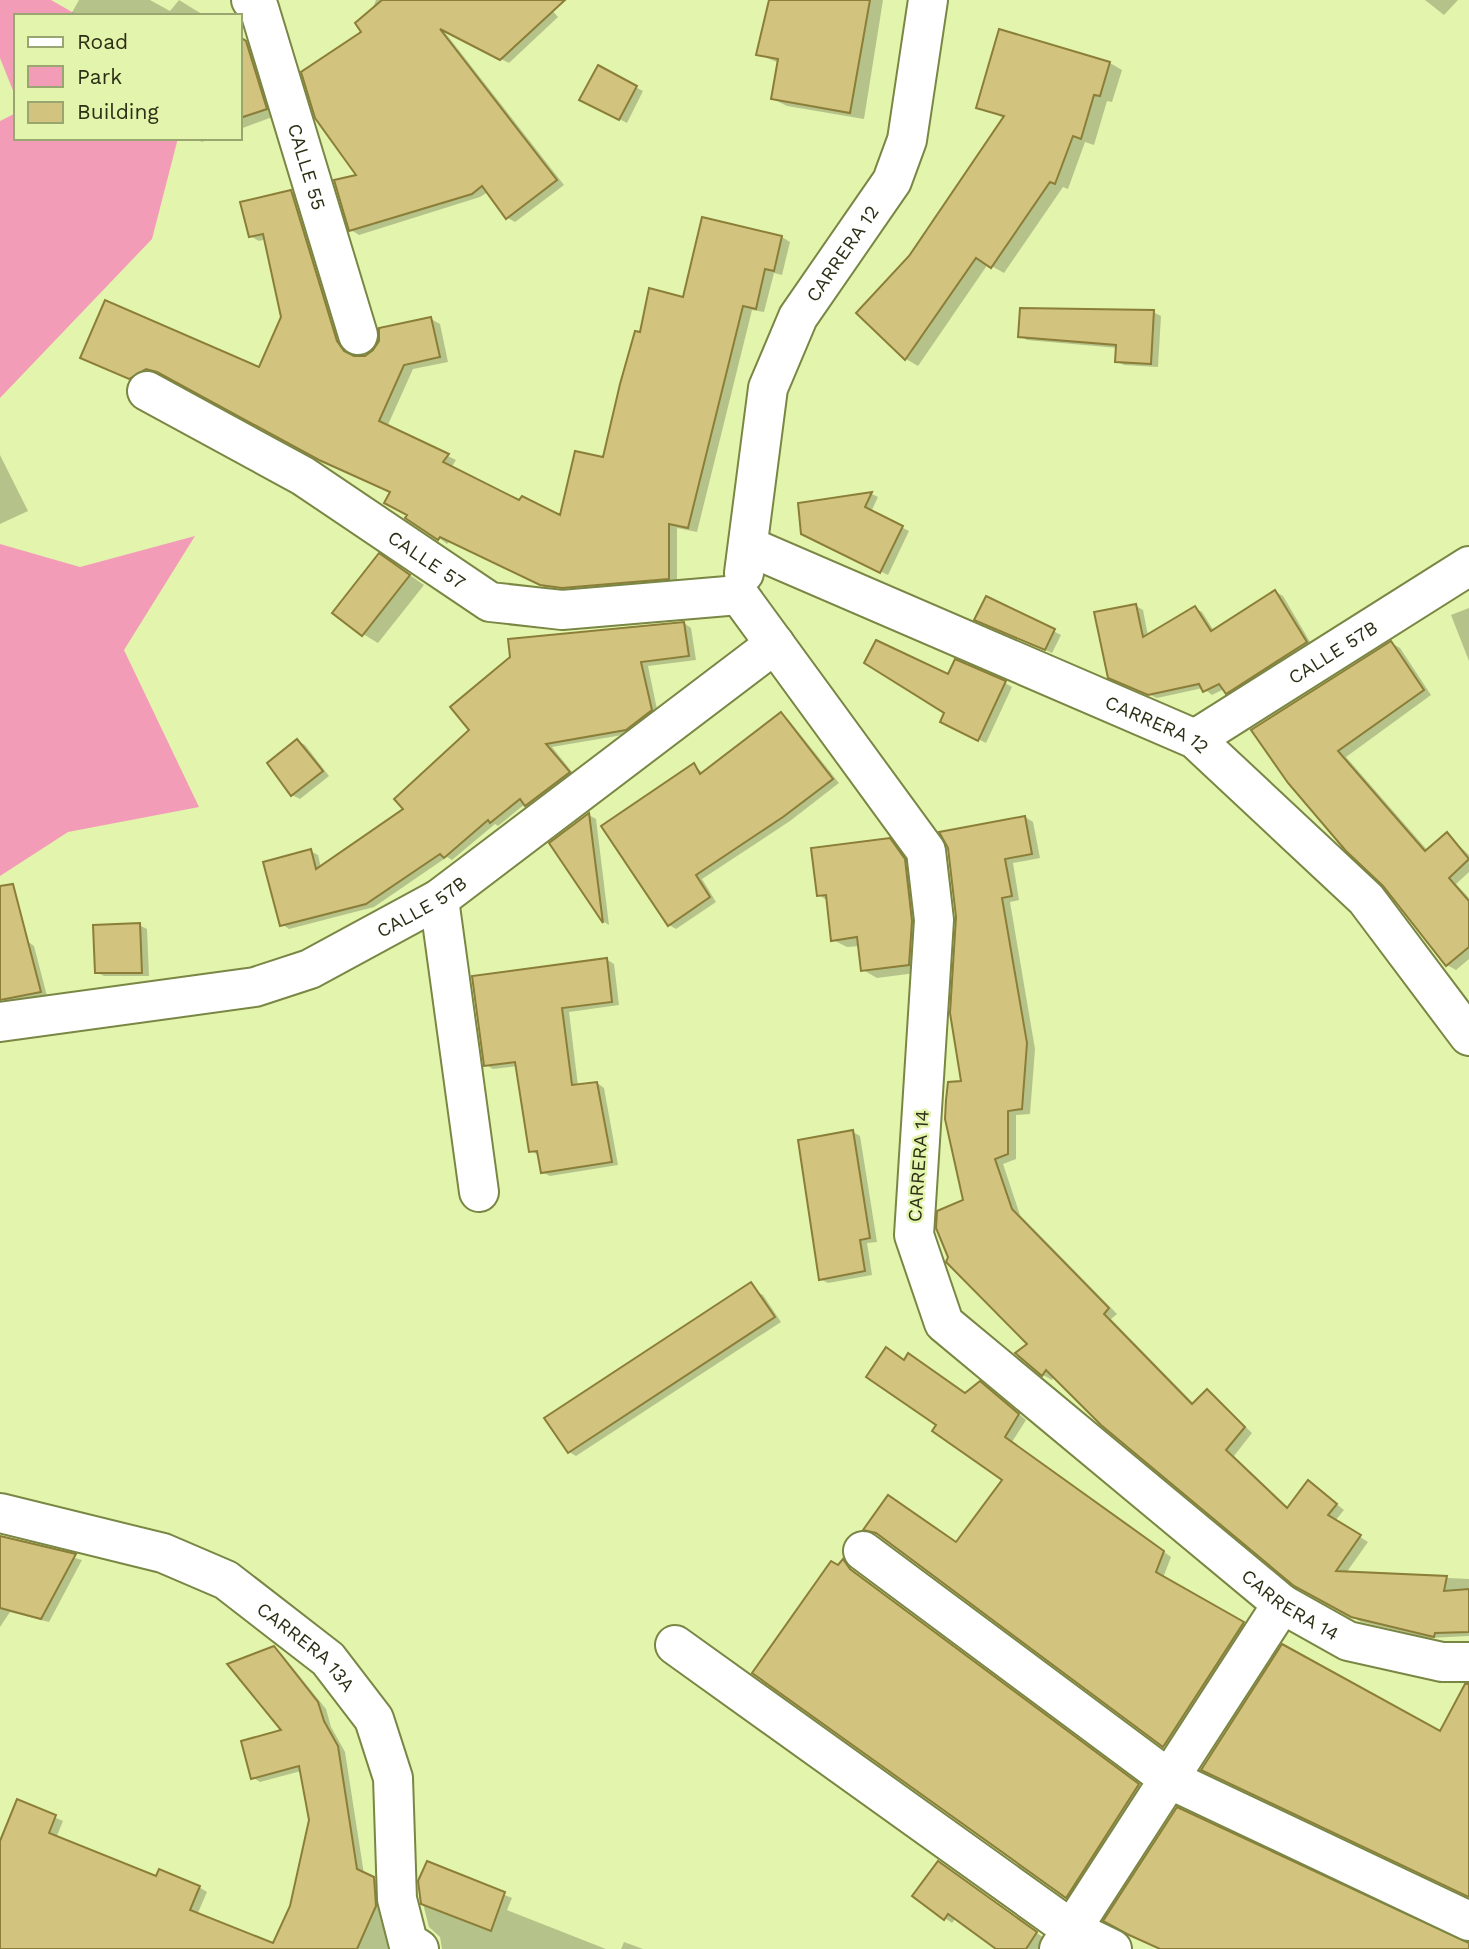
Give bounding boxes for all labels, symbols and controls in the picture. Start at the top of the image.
legend [14,14,242,140]
text: Road [77,29,128,54]
text: Park [77,64,122,89]
text: Building [77,99,159,124]
street label: CALLE 55 [283,121,330,213]
street label: CARRERA 12 [801,201,884,306]
street label: CALLE 57 [383,526,470,594]
street label: CALLE 57B [1284,616,1382,689]
street label: CARRERA 12 [1101,691,1214,758]
street label: CALLE 57B [373,871,471,943]
street label: CARRERA 14 [903,1109,934,1223]
street label: CARRERA 14 [1237,1564,1343,1646]
street label: CARRERA 13A [252,1597,360,1697]

